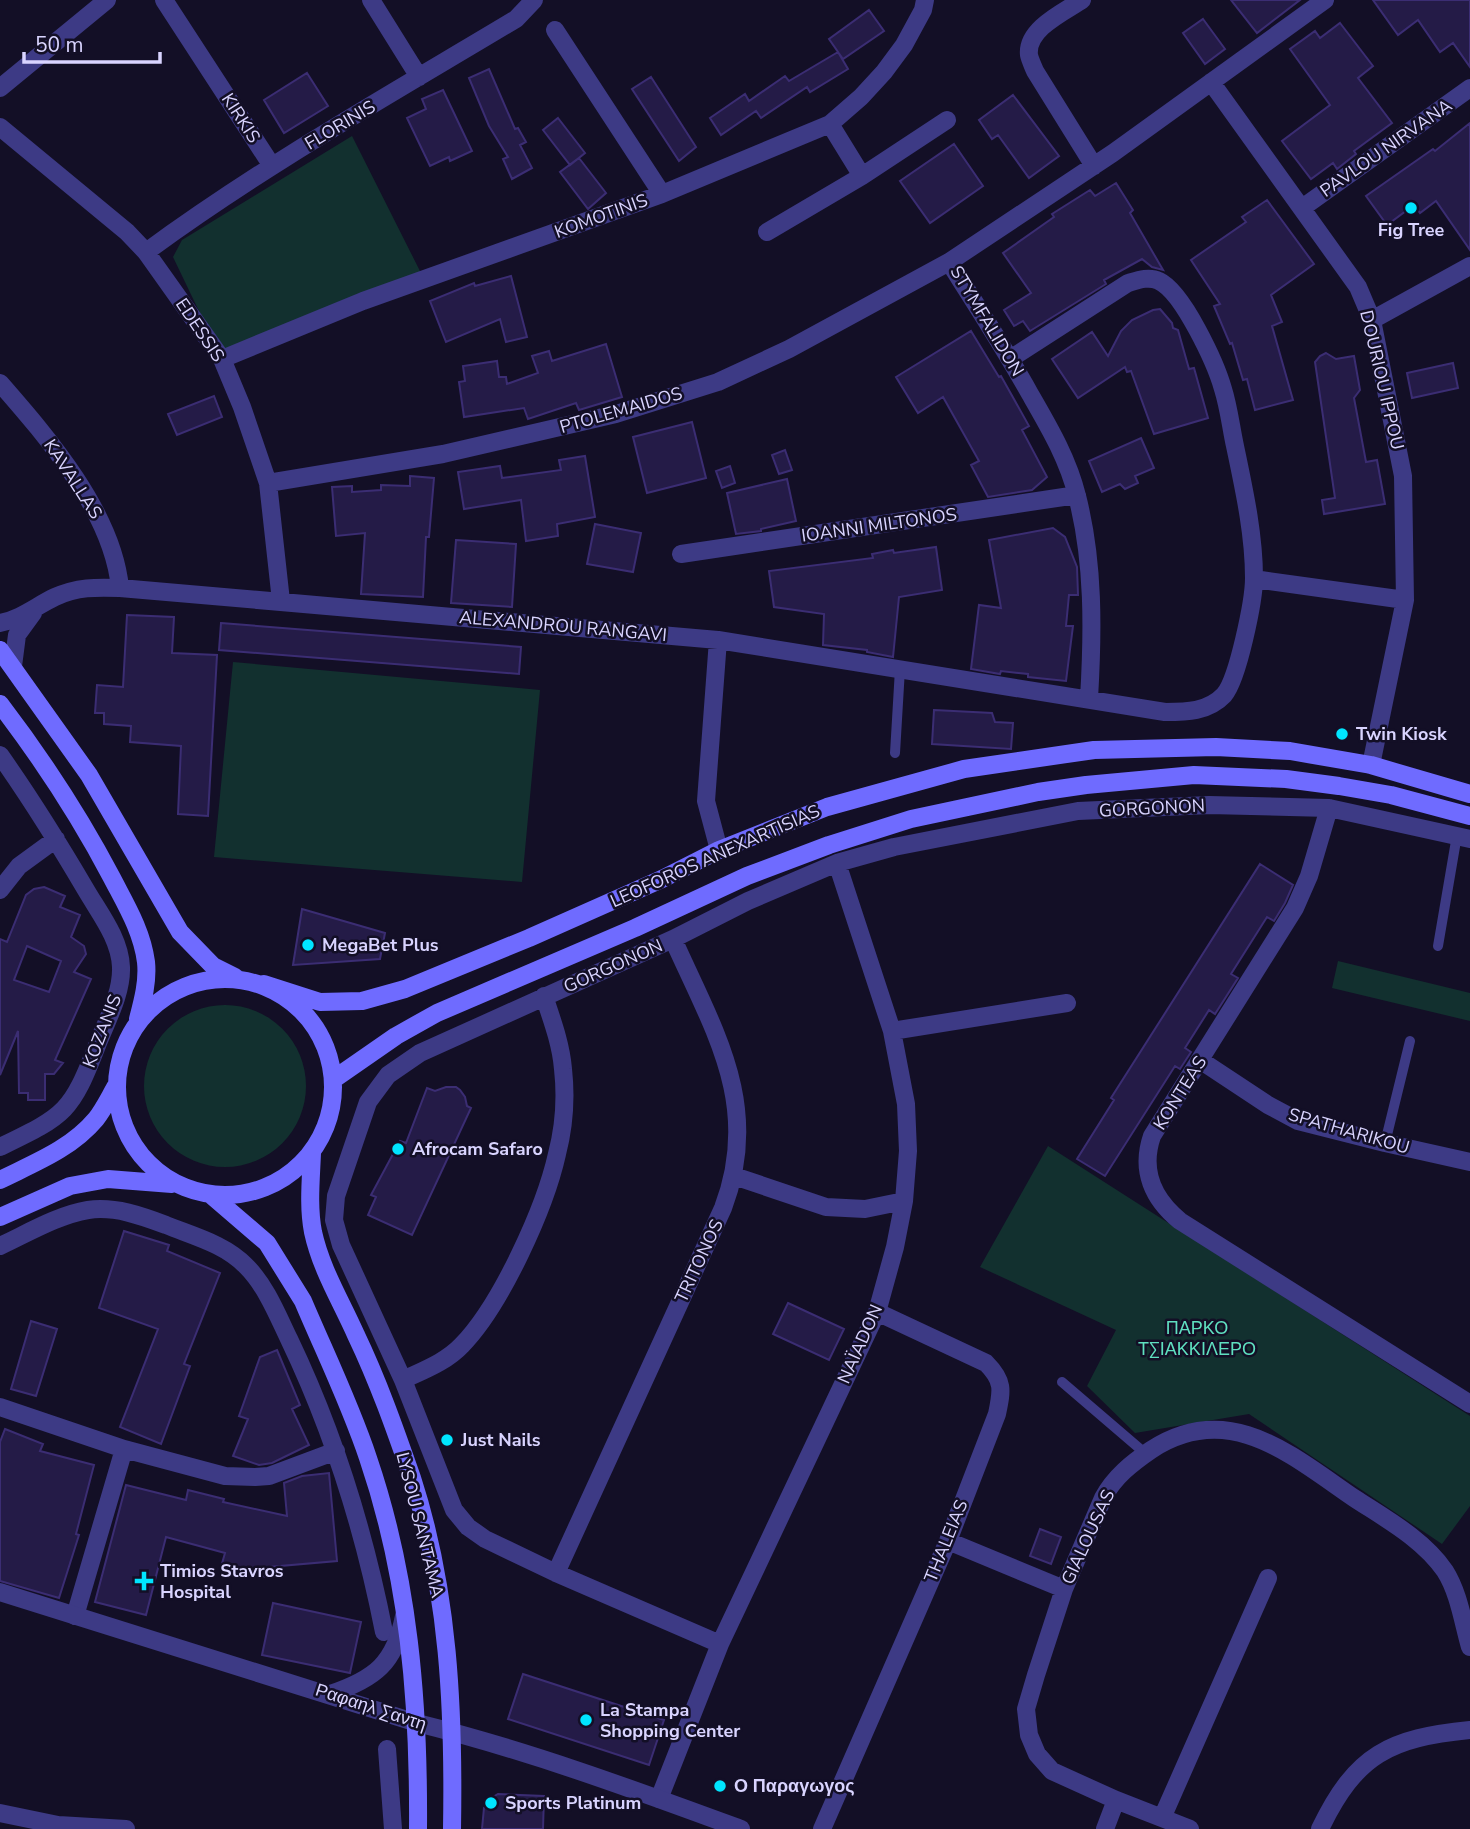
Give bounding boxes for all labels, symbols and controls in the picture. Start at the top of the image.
scale bar [24,21,161,65]
text: 50 m [35,31,84,59]
street label: KIRKIS [216,88,266,148]
street label: PAVLOU NIRVANA [1315,93,1457,203]
street label: FLORINIS [300,95,380,155]
street label: KOMOTINIS [551,188,651,244]
marker: Fig Tree [1403,200,1419,216]
place label: Fig Tree [1378,218,1445,242]
street label: STYMFALIDON [945,261,1029,381]
street label: EDESSIS [170,293,230,367]
street label: DOURIOU IPPOU [1354,308,1410,452]
street label: PTOLEMAIDOS [557,381,685,439]
street label: KAVALLAS [38,434,108,524]
street label: IOANNI MILTONOS [800,502,958,548]
street label: ALEXANDROU RANGAVI [458,605,668,647]
place label: Twin Kiosk [1356,722,1447,746]
marker: Twin Kiosk [1334,726,1350,742]
street label: GORGONON [1098,793,1206,823]
street label: LEOFOROS ANEXARTISIAS [606,799,824,913]
place label: MegaBet Plus [322,933,439,957]
street label: GORGONON [560,933,666,999]
marker: MegaBet Plus [300,937,316,953]
street label: KOZANIS [77,991,127,1071]
street label: KONTEAS [1148,1051,1212,1135]
street label: SPATHARIKOU [1286,1102,1412,1160]
place label: Afrocam Safaro [412,1137,543,1161]
marker: Afrocam Safaro [390,1141,406,1157]
street label: TRITONOS [669,1215,729,1307]
street label: NAÏADON [832,1300,888,1388]
park label: ΠΑΡΚΟ ΤΣΙΑΚΚΙΛΕΡΟ [1138,1316,1256,1361]
place label: Just Nails [460,1428,541,1452]
marker: Just Nails [439,1432,455,1448]
street label: LYSOU SANTAMA [390,1450,450,1600]
street label: GIALOUSAS [1056,1486,1120,1588]
street label: THALEIAS [919,1496,973,1586]
place label: Timios Stavros Hospital [160,1559,284,1604]
marker: Timios Stavros Hospital [134,1571,154,1591]
street label: Ραφαηλ Σαντη [312,1678,430,1736]
place label: La Stampa Shopping Center [600,1698,740,1743]
marker: La Stampa Shopping Center [578,1712,594,1728]
place label: Ο Παραγωγος [734,1774,855,1798]
marker: Ο Παραγωγος [712,1778,728,1794]
place label: Sports Platinum [505,1791,641,1815]
marker: Sports Platinum [483,1795,499,1811]

